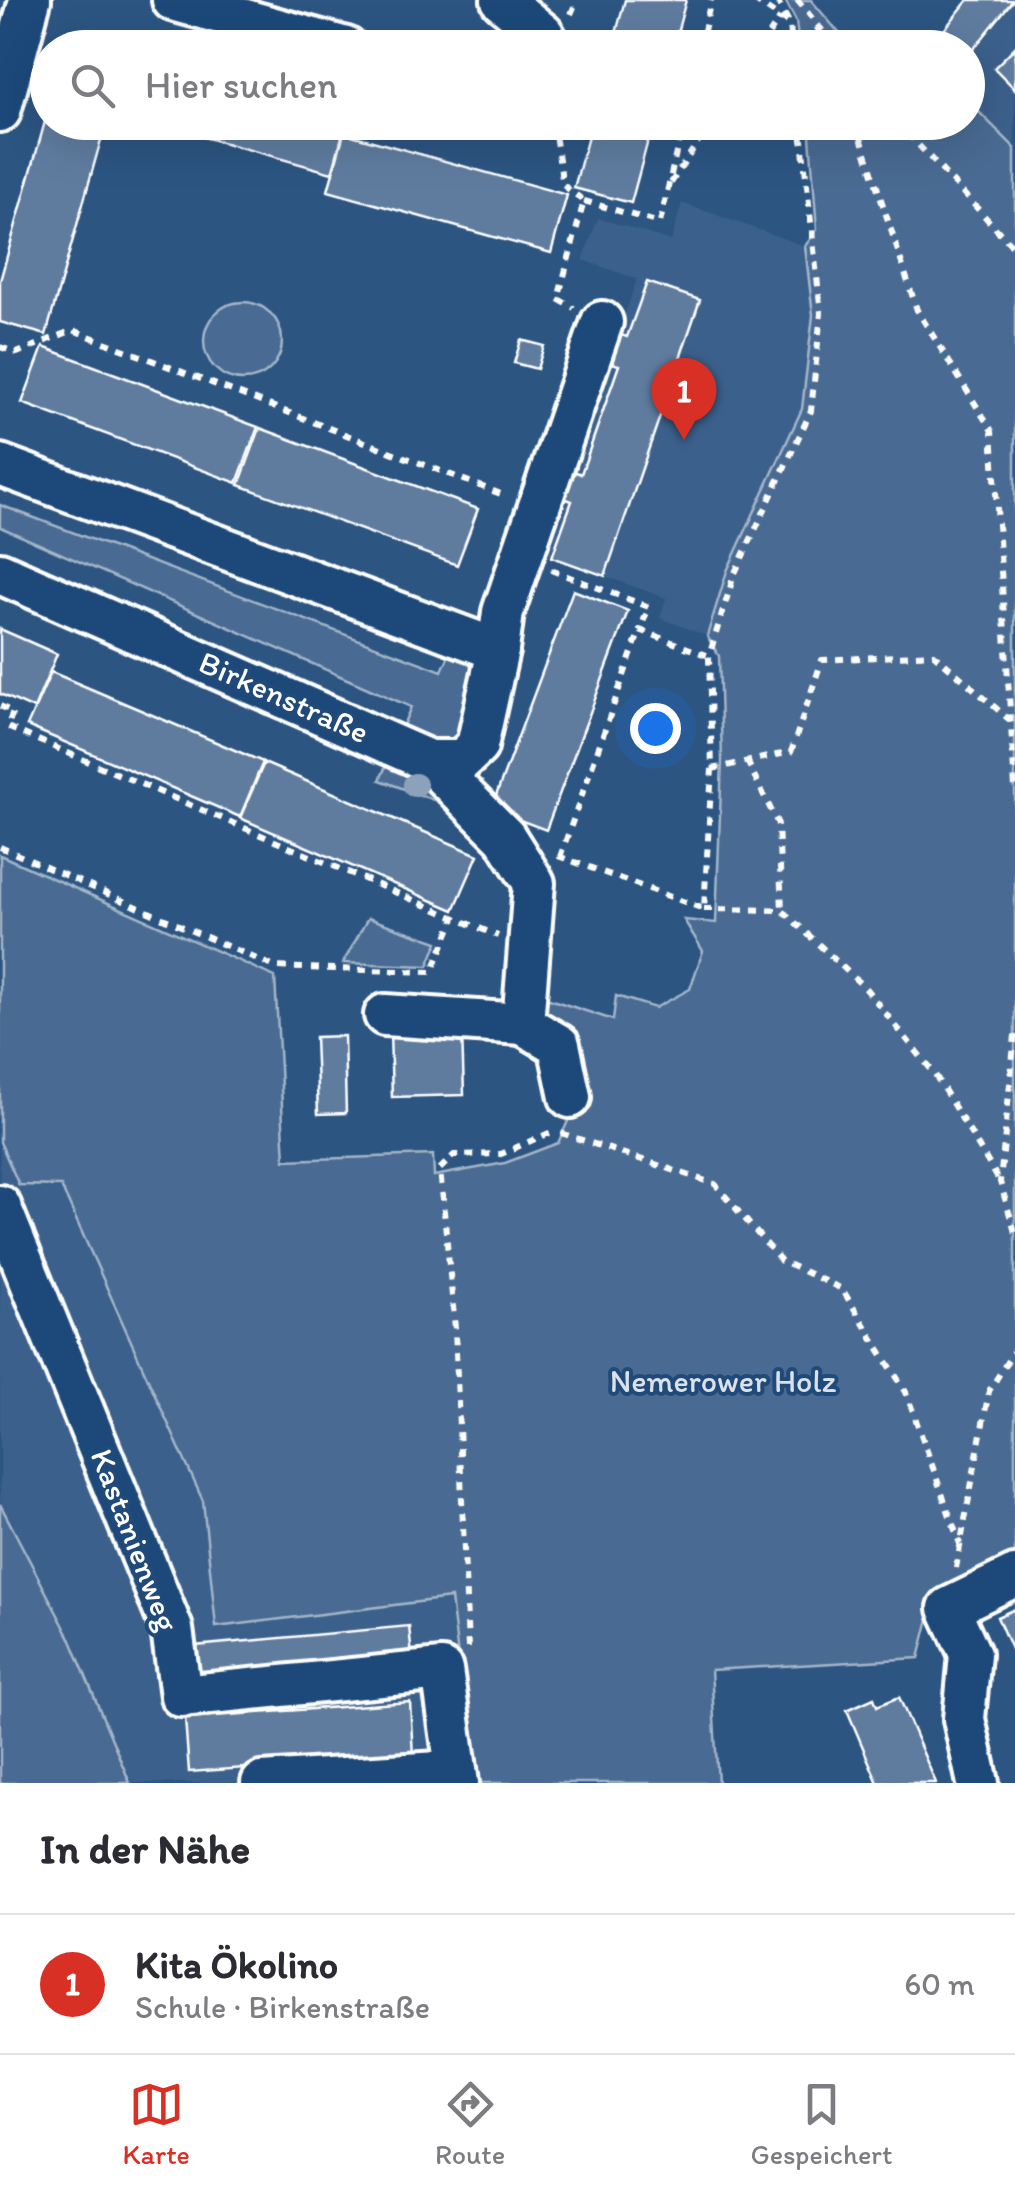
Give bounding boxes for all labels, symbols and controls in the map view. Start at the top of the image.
search box [30,30,985,140]
icon: search [65,58,120,113]
text: Hier suchen [145,62,337,108]
pin: 1 [652,358,716,440]
street label: Birkenstraße [193,643,375,751]
your location [630,703,681,754]
park label: Nemerower Holz [610,1362,836,1400]
street label: Kastanienweg [83,1444,187,1637]
text: In der Nähe [40,1823,250,1874]
text: Kita Ökolino [135,1942,338,1988]
text: 1 [65,1965,80,2003]
text: 60 m [904,1965,975,2003]
text: Schule · Birkenstraße [135,1988,430,2026]
tab: Karte [123,2077,190,2171]
tab: Route [435,2077,505,2171]
tab: Gespeichert [750,2077,892,2171]

